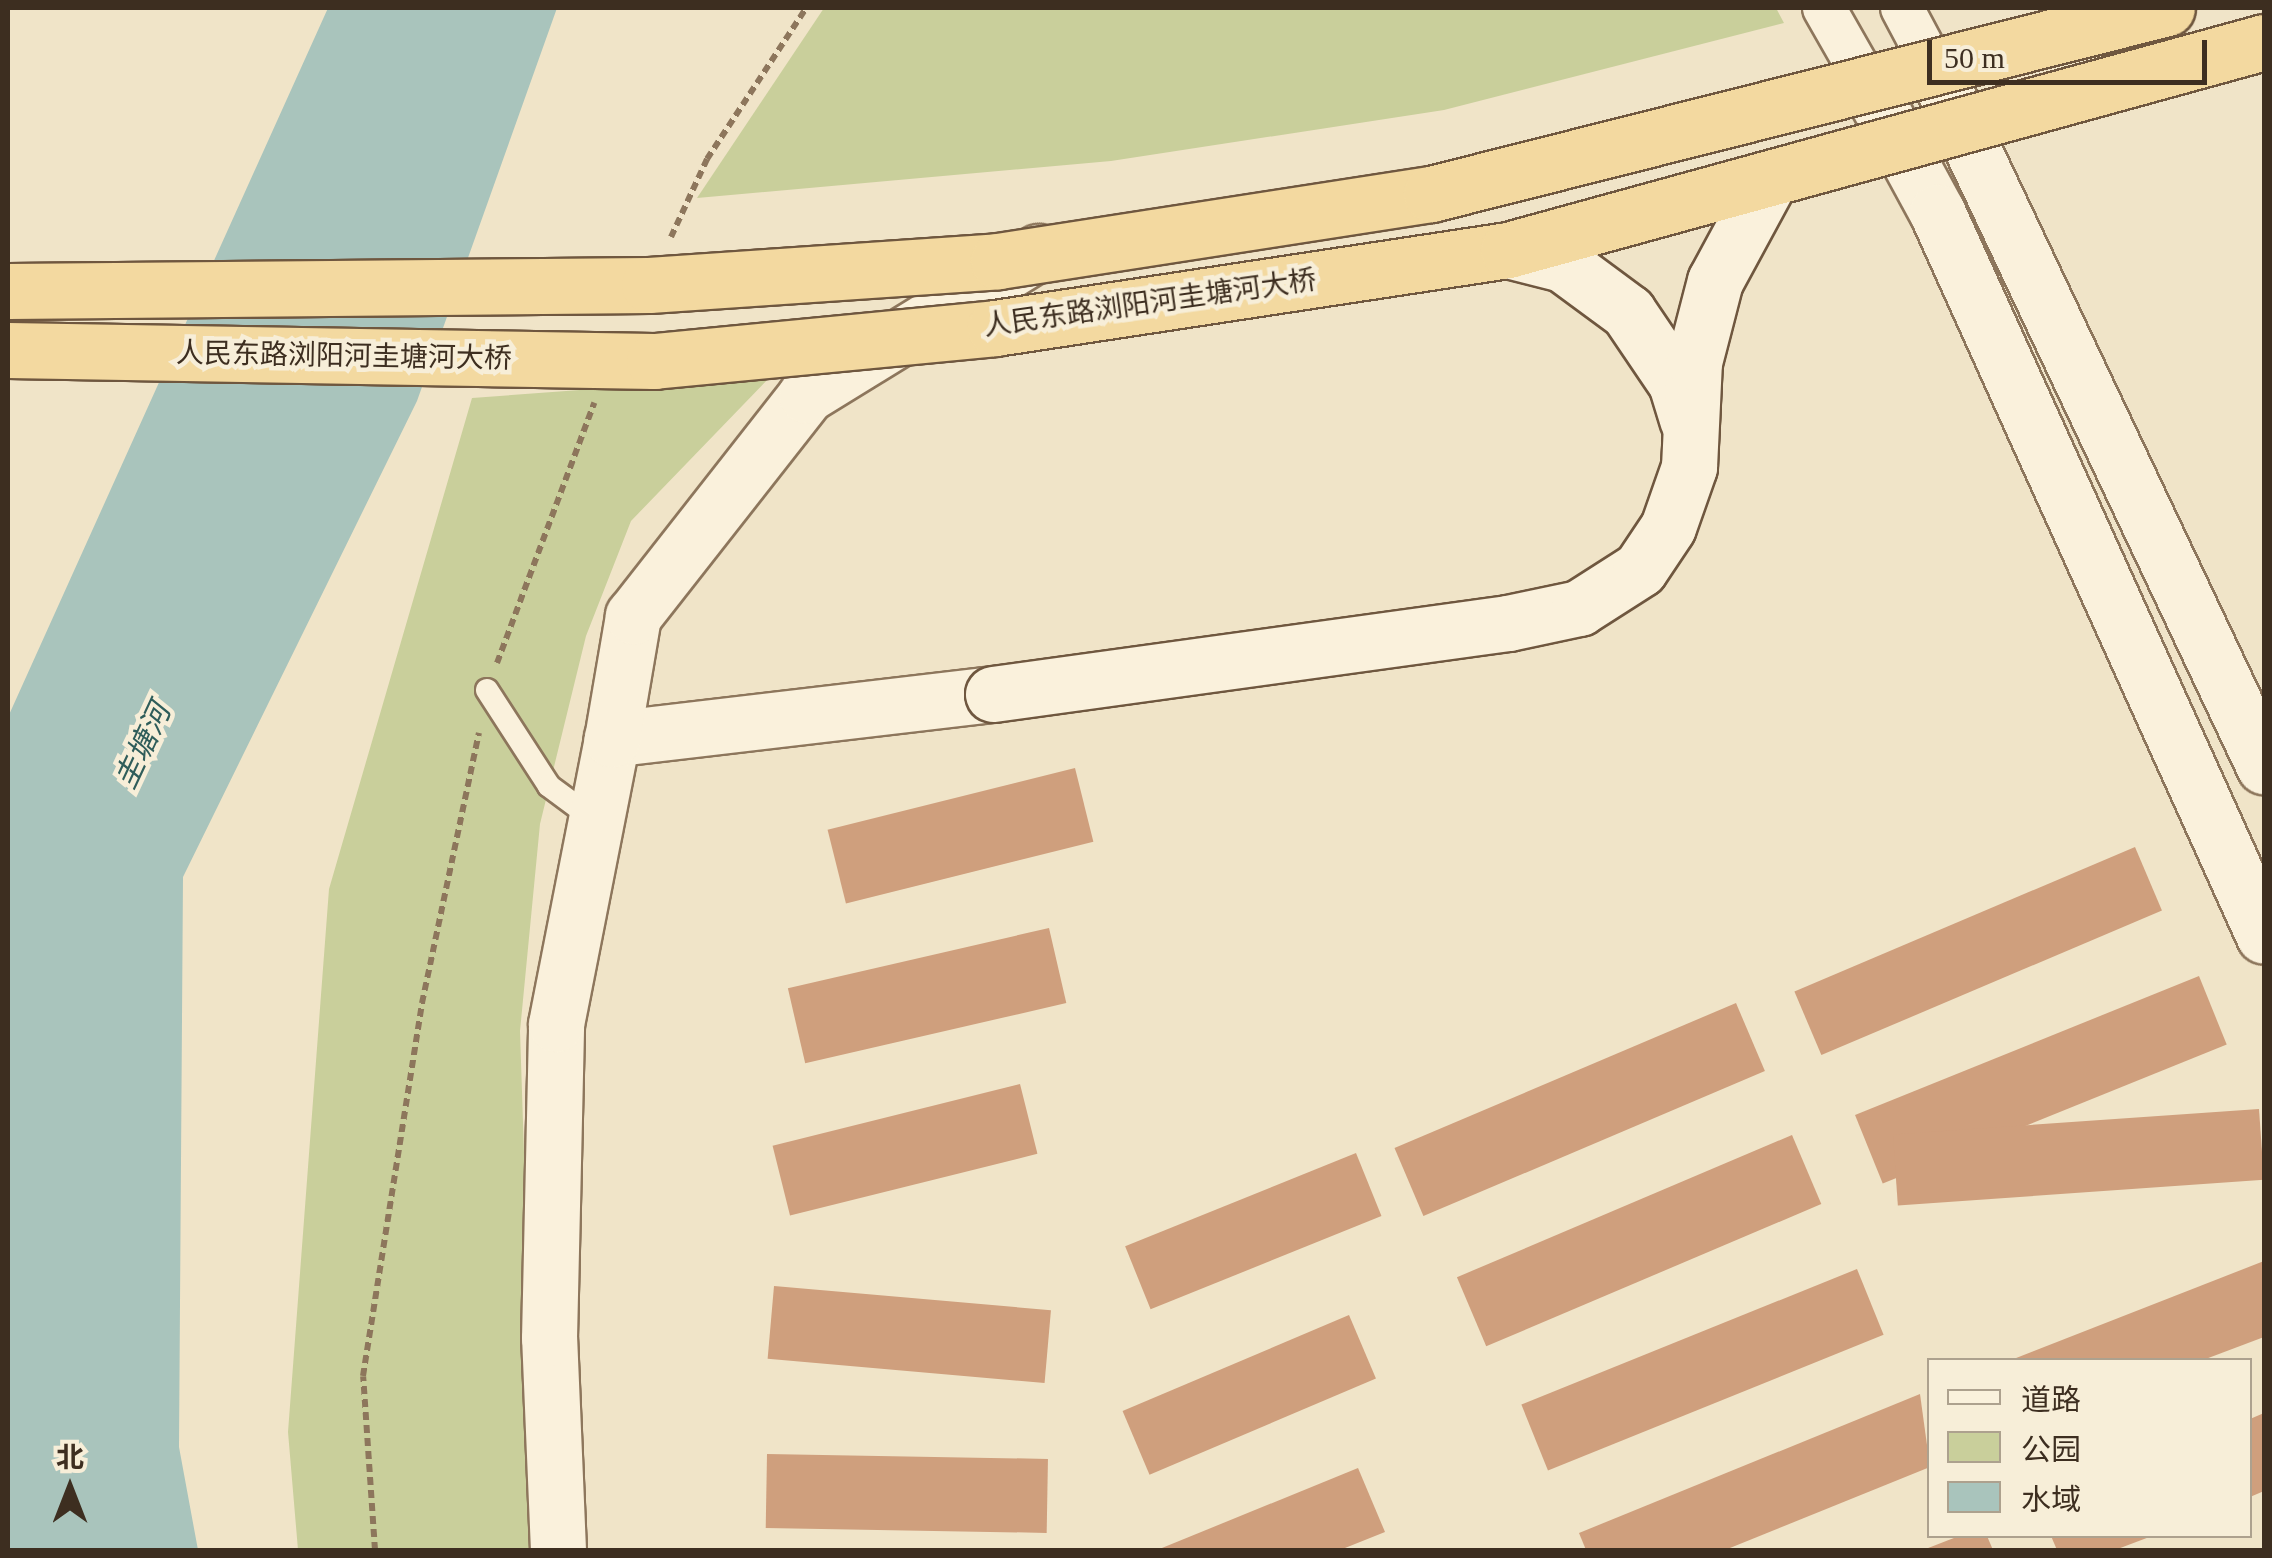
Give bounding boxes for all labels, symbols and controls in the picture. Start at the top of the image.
scale bar [1932,20,2212,82]
text: 50 m [1944,41,2005,74]
street label: 人民东路浏阳河圭塘河大桥 [981,263,1319,343]
street label: 人民东路浏阳河圭塘河大桥 [176,336,512,376]
water label: 圭塘河 [108,698,178,794]
legend [1927,1358,2252,1538]
text: 道路 [2021,1383,2081,1416]
text: 公园 [2021,1433,2081,1466]
north arrow [20,1438,120,1538]
text: 北 [56,1442,84,1473]
text: 水域 [2021,1483,2081,1516]

